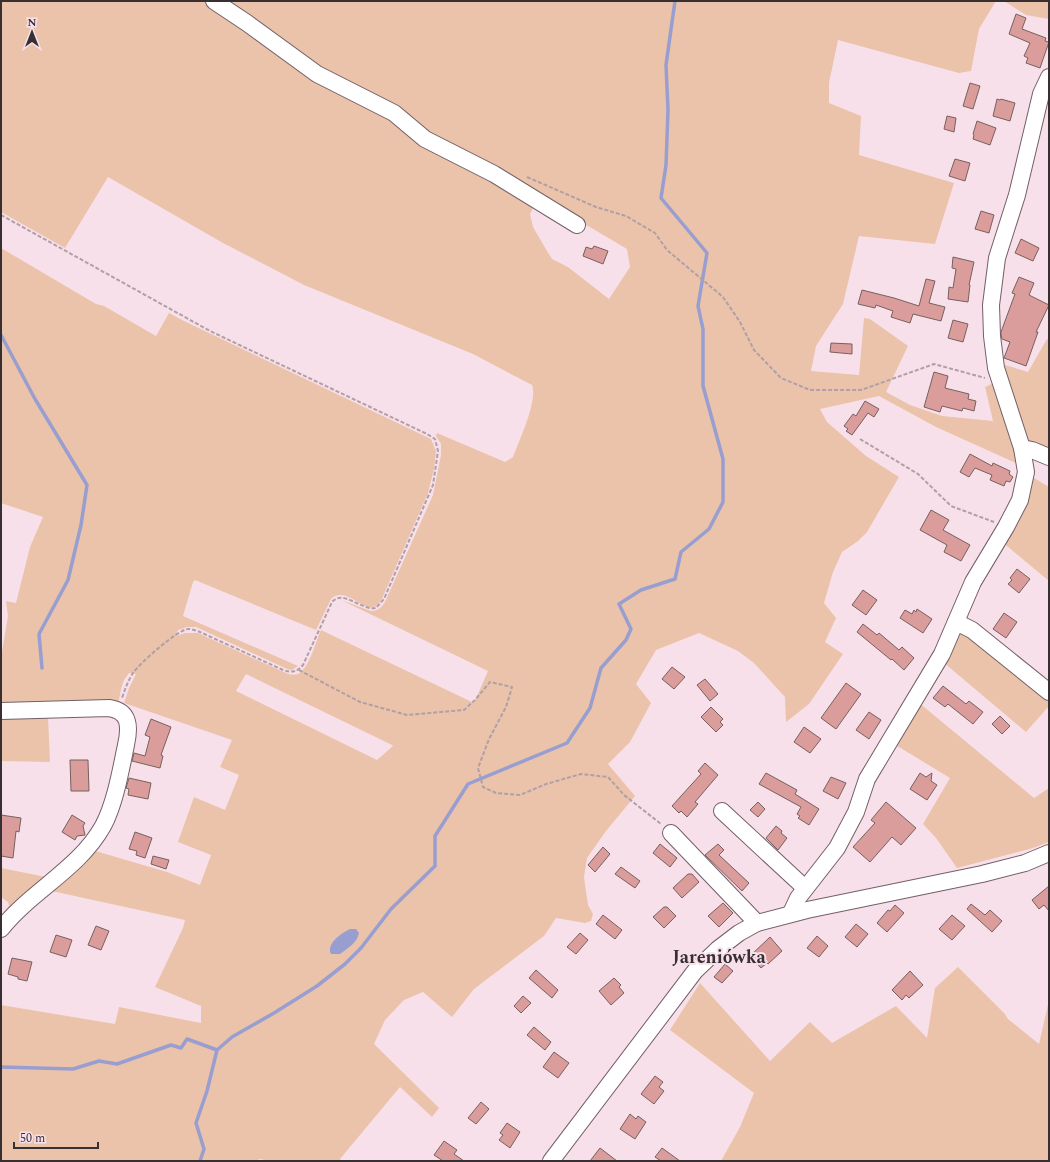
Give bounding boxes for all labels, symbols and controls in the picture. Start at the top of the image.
north arrow [12,12,52,52]
text: N [28,14,37,31]
district label: Jareniówka [672,944,766,971]
scale bar [14,1124,98,1150]
text: 50 m [20,1129,45,1148]

